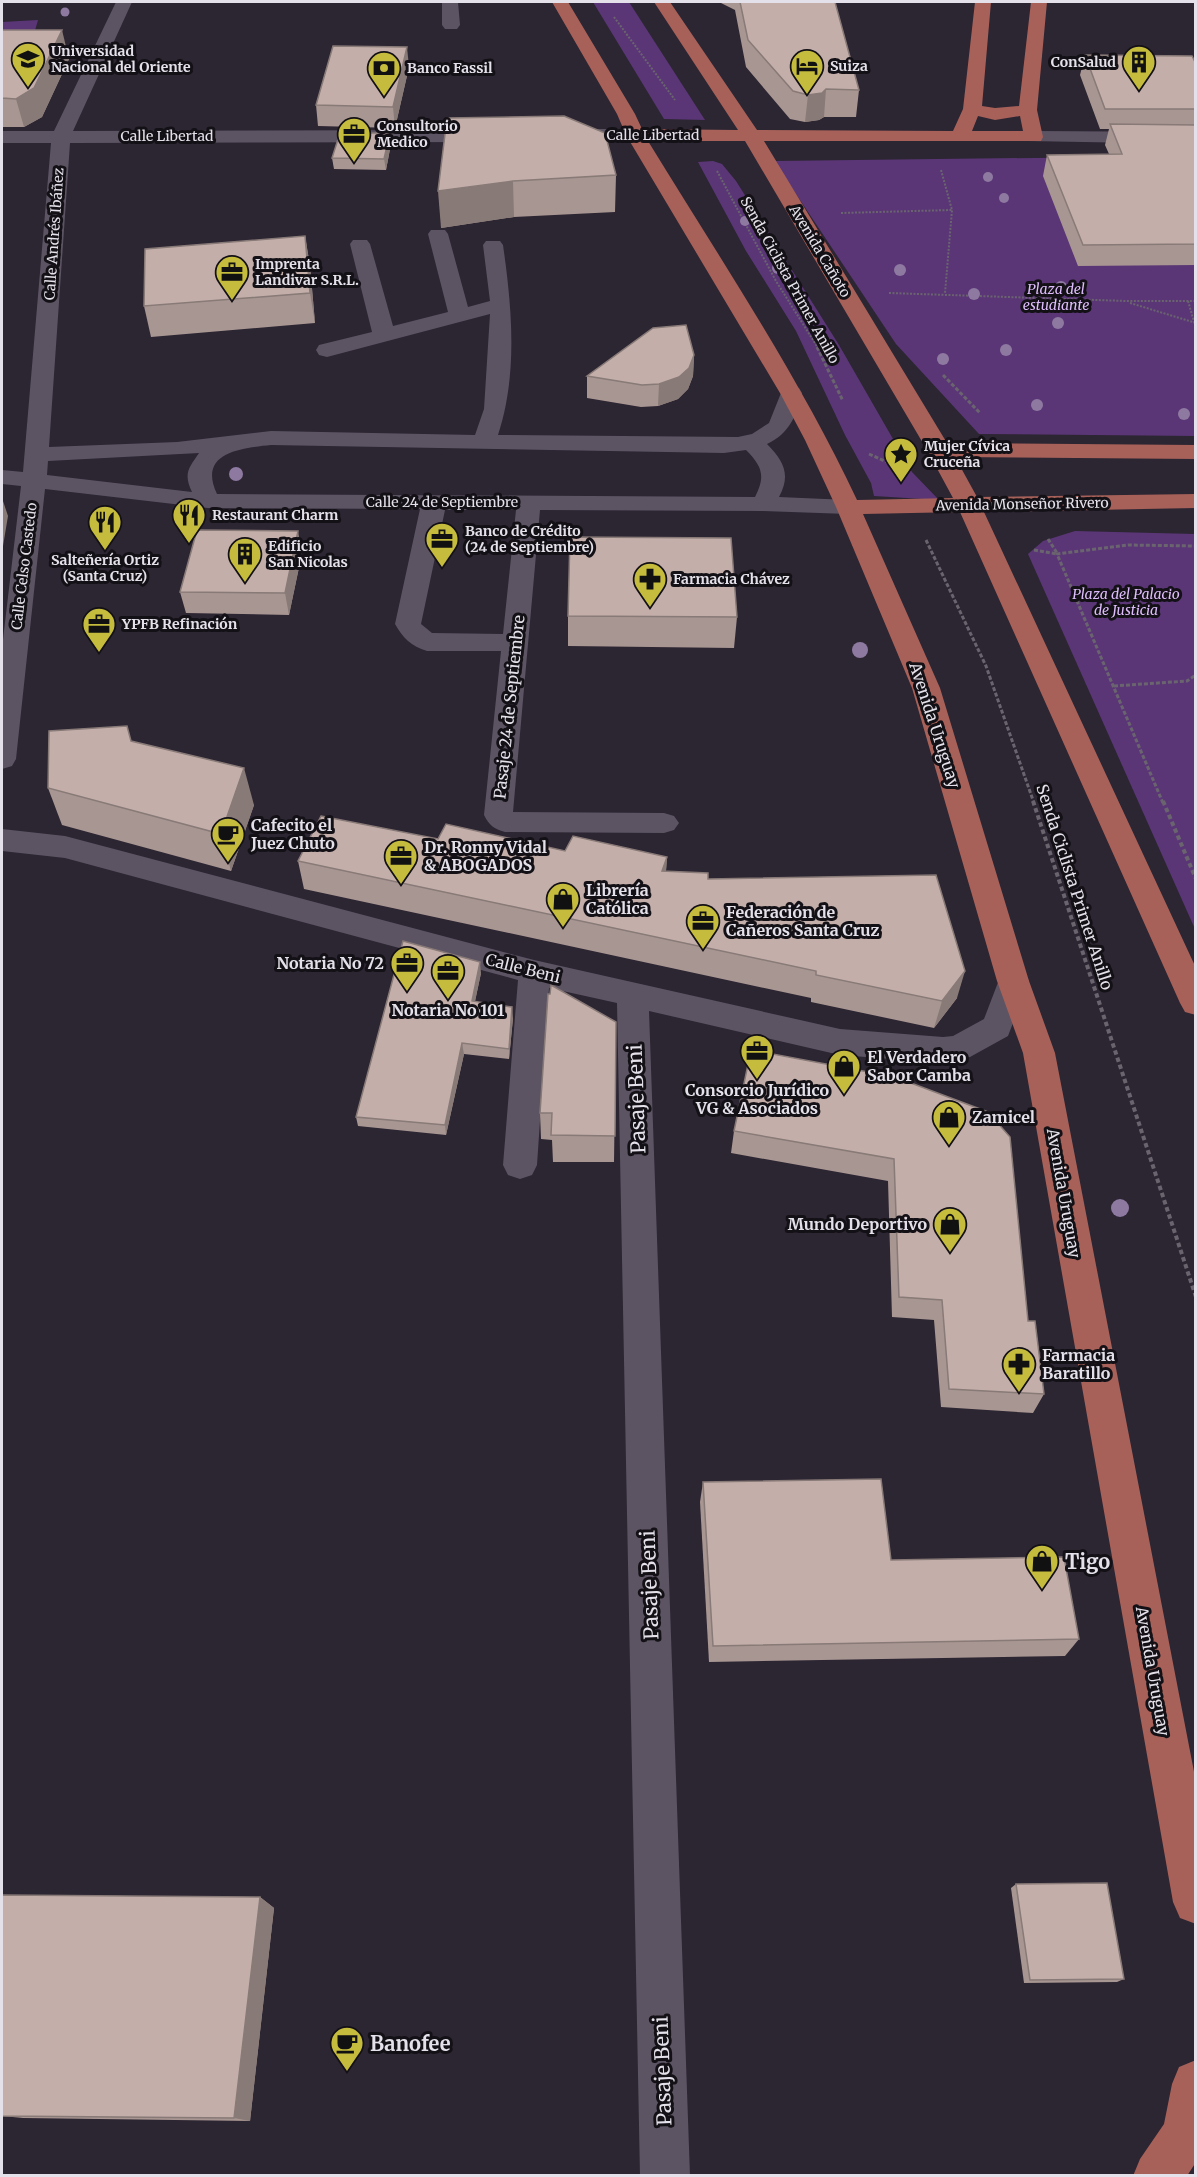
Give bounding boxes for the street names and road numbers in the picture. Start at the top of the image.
street label: Calle Libertad [606,126,700,144]
street label: Calle Libertad [120,127,214,145]
street label: Calle Andrés Ibáñez [40,167,68,301]
street label: Senda Ciclista Primer Anillo [737,193,843,367]
street label: Avenida Cañoto [785,201,855,301]
street label: Calle 24 de Septiembre [366,493,518,511]
street label: Avenida Monseñor Rivero [934,493,1109,515]
street label: Calle Celso Castedo [7,501,41,631]
street label: Pasaje 24 de Septiembre [489,614,529,800]
street label: Avenida Uruguay [905,659,965,791]
street label: Senda Ciclista Primer Anillo [1032,782,1118,992]
street label: Calle Beni [483,949,563,987]
street label: Pasaje Beni [622,1044,650,1154]
street label: Avenida Uruguay [1043,1126,1085,1260]
street label: Pasaje Beni [635,1530,663,1640]
street label: Avenida Uruguay [1132,1604,1174,1738]
street label: Pasaje Beni [648,2016,676,2126]

